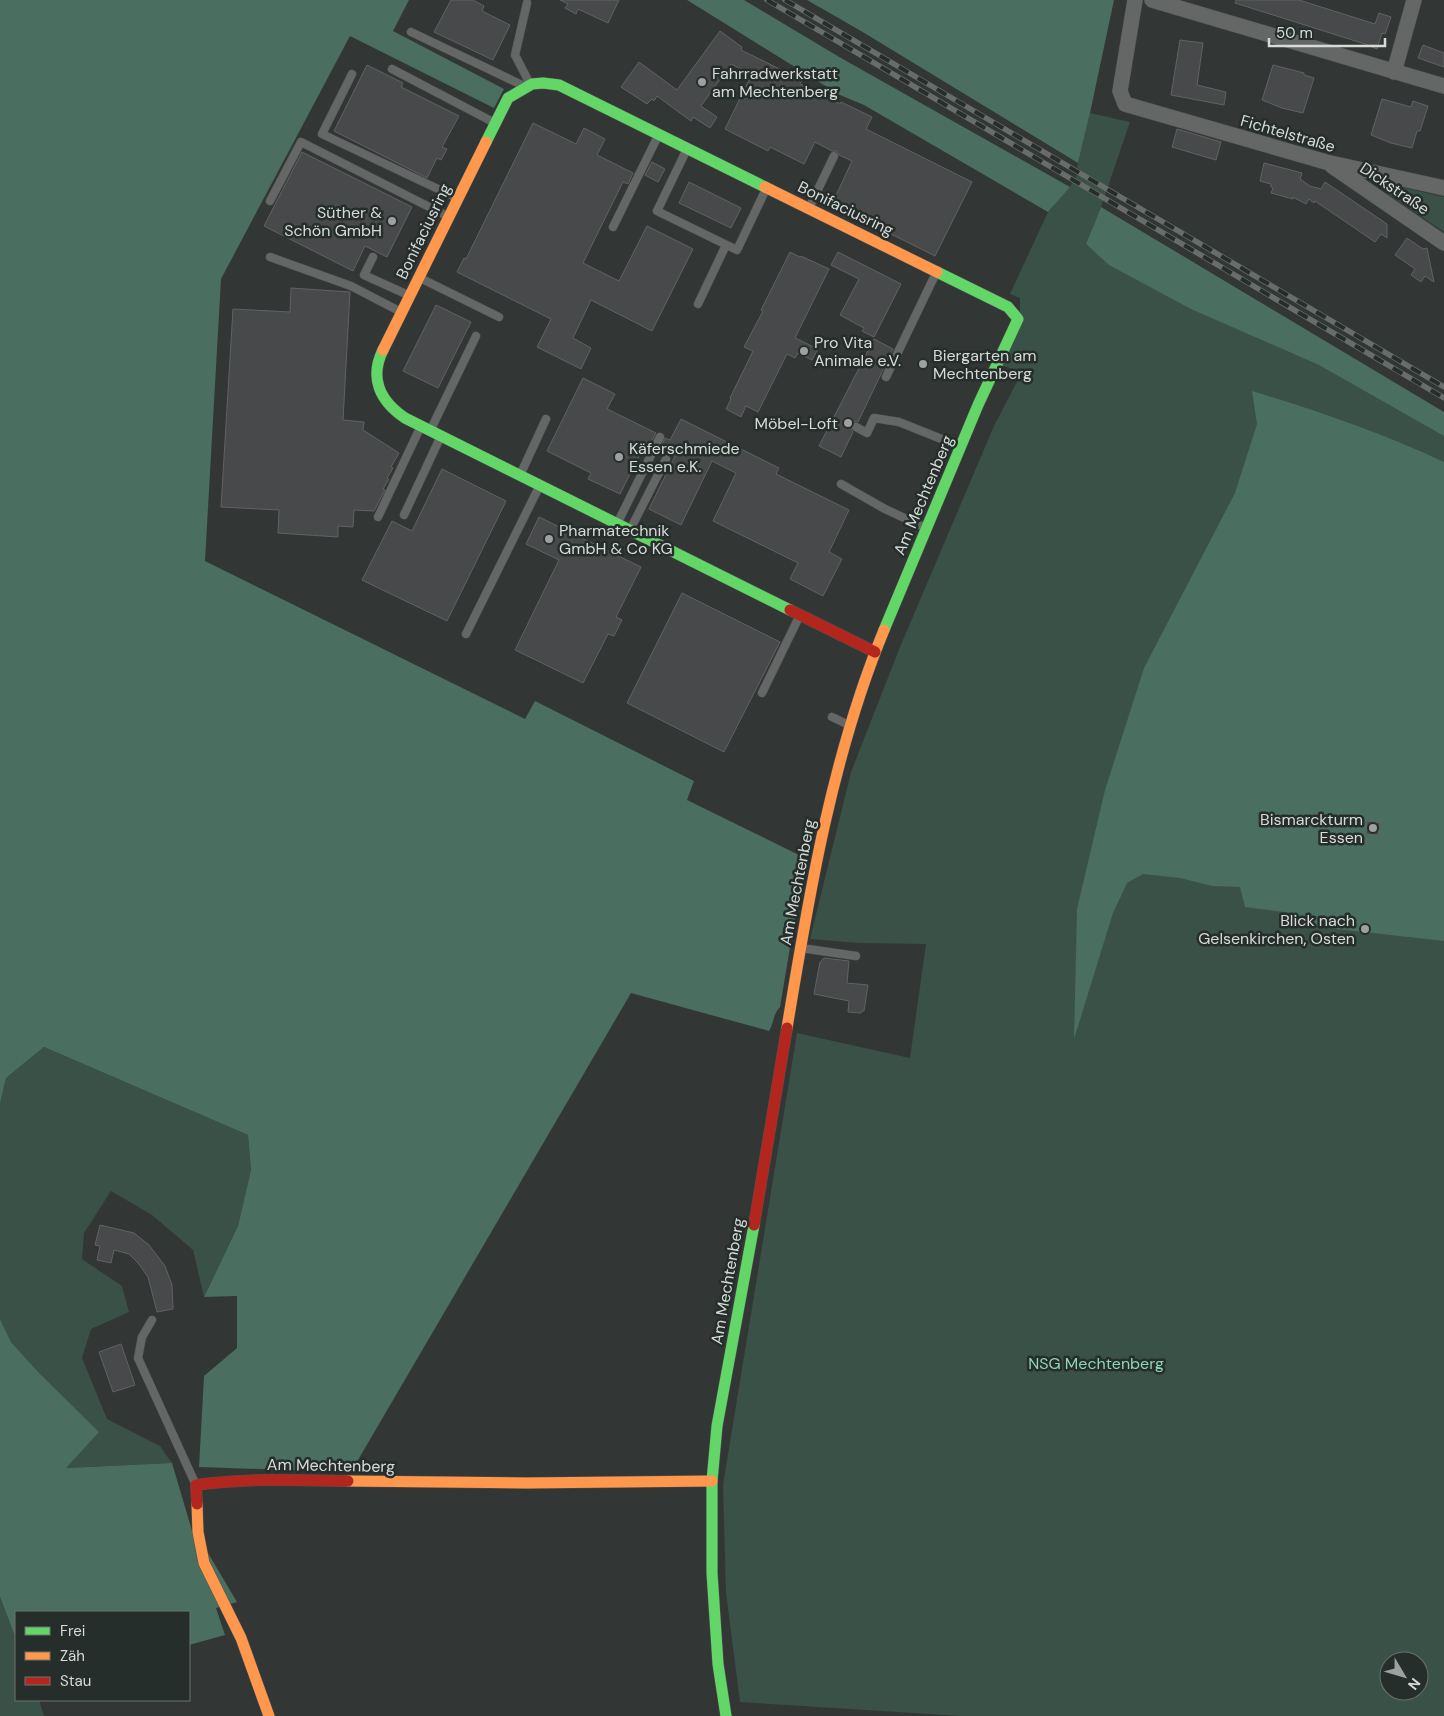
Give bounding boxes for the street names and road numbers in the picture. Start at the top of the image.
street label: Fichtelstraße [1238,110,1338,157]
street label: Dickstraße [1356,157,1434,219]
street label: Bonifaciusring [794,176,897,241]
street label: Bonifaciusring [391,180,456,283]
street label: Am Mechtenberg [889,432,958,558]
street label: Am Mechtenberg [775,817,820,947]
street label: Am Mechtenberg [706,1216,749,1346]
street label: Am Mechtenberg [267,1454,395,1477]

